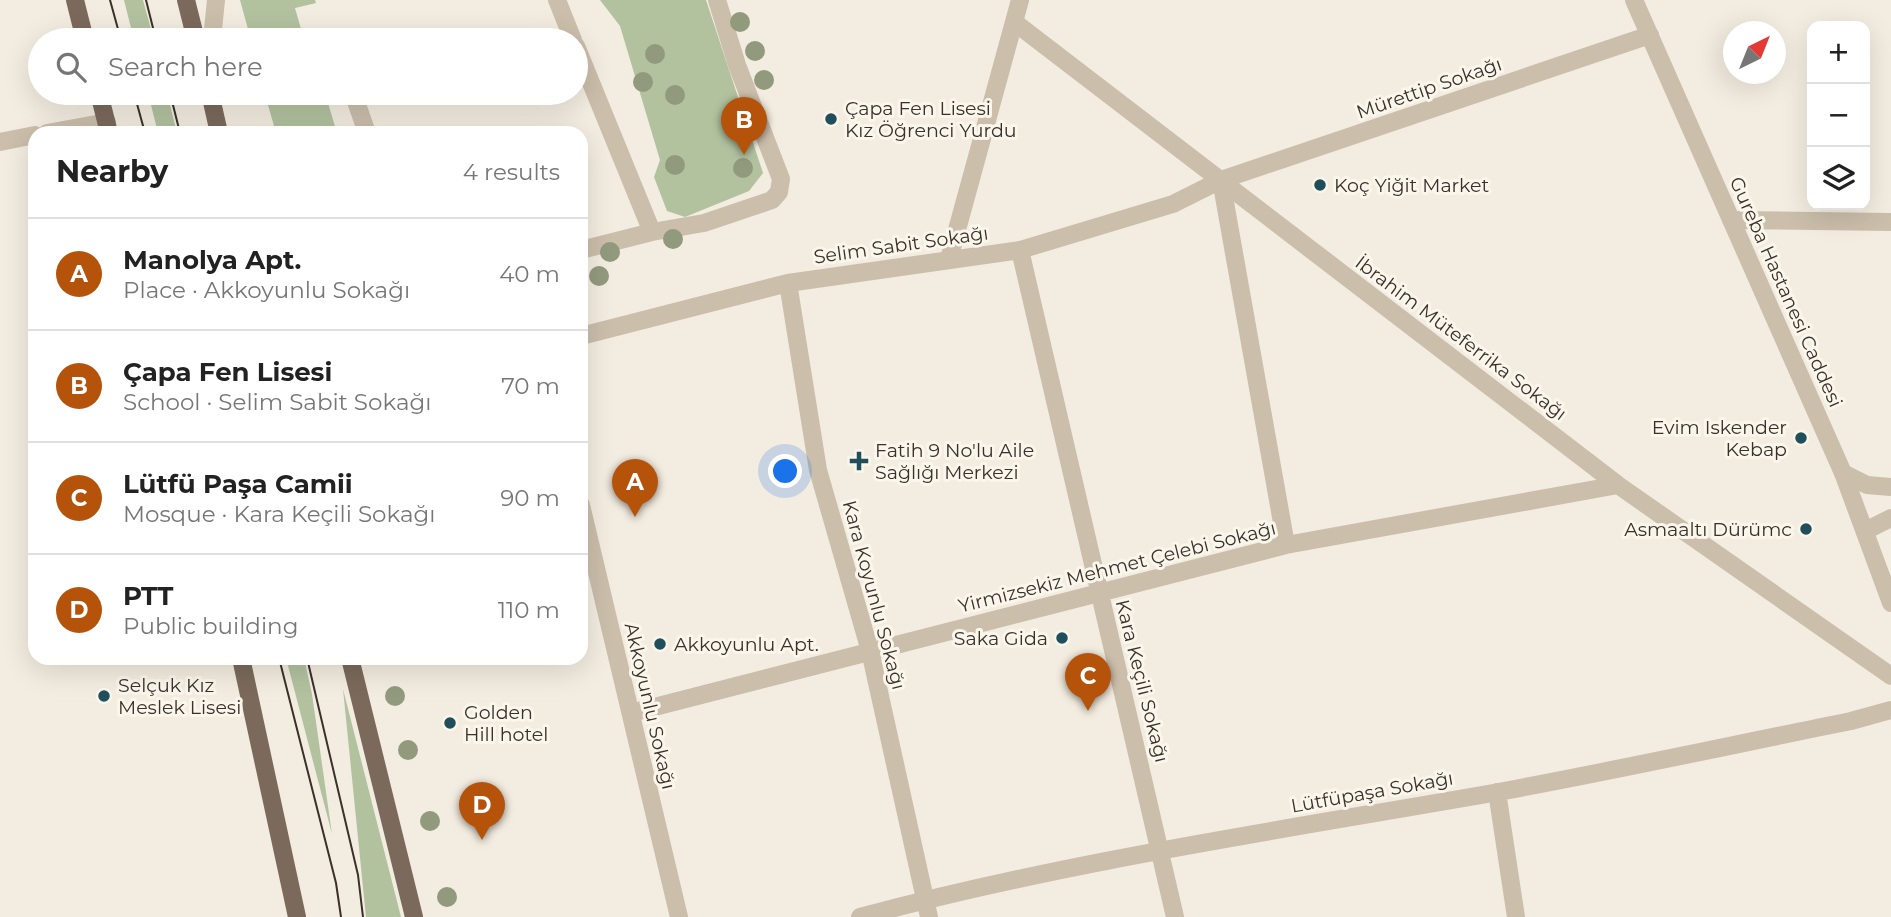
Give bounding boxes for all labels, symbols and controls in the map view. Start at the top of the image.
north arrow [1723,21,1786,84]
map controls [1807,21,1870,210]
button: + [1807,21,1870,84]
search box [28,28,588,105]
icon: search [52,48,90,86]
text: Search here [108,51,263,83]
street label: Mürettip Sokağı [1353,52,1505,124]
button: − [1807,84,1870,147]
pin: B [721,97,767,155]
place label: Çapa Fen Lisesi Kız Öğrenci Yurdu [845,97,1017,142]
marker: Çapa Fen Lisesi Kız Öğrenci Yurdu [823,111,839,127]
button: layers [1807,147,1870,210]
text: Nearby [56,153,168,190]
text: 4 results [463,158,560,186]
street label: Gureba Hastanesi Caddesi [1725,173,1847,411]
place label: Koç Yiğit Market [1334,174,1490,197]
marker: Koç Yiğit Market [1312,177,1328,193]
street label: Selim Sabit Sokağı [812,221,990,269]
text: Manolya Apt. [123,244,301,276]
street label: İbrahim Müteferrika Sokağı [1351,251,1571,425]
text: A [70,260,88,288]
text: 40 m [499,260,560,288]
text: Place · Akkoyunlu Sokağı [123,276,410,304]
text: Çapa Fen Lisesi [123,356,332,388]
text: B [70,372,88,400]
text: 70 m [501,372,560,400]
text: School · Selim Sabit Sokağı [123,388,431,416]
place label: Evim Iskender Kebap [1652,416,1787,461]
marker: Evim Iskender Kebap [1793,430,1809,446]
place label: Fatih 9 No'lu Aile Sağlığı Merkezi [875,439,1034,484]
marker: Fatih 9 No'lu Aile Sağlığı Merkezi [849,451,869,471]
your location [768,454,802,488]
pin: A [612,459,658,517]
text: Lütfü Paşa Camii [123,468,353,500]
text: C [71,484,87,512]
text: 90 m [500,484,560,512]
street label: Kara Koyunlu Sokağı [838,498,910,692]
text: Mosque · Kara Keçili Sokağı [123,500,436,528]
street label: Yirmizsekiz Mehmet Çelebi Sokağı [956,516,1278,618]
place label: Asmaaltı Dürümc [1624,518,1792,541]
marker: Asmaaltı Dürümc [1798,521,1814,537]
text: PTT [123,580,173,612]
text: D [70,596,89,624]
text: 110 m [498,596,560,624]
street label: Kara Keçili Sokağı [1111,597,1173,765]
text: Public building [123,612,298,640]
street label: Akkoyunlu Sokağı [620,620,680,792]
place label: Saka Gida [954,627,1048,650]
marker: Saka Gida [1054,630,1070,646]
place label: Akkoyunlu Apt. [674,633,819,656]
marker: Akkoyunlu Apt. [652,636,668,652]
pin: C [1065,653,1111,711]
place label: Selçuk Kız Meslek Lisesi [118,674,241,719]
marker: Selçuk Kız Meslek Lisesi [96,688,112,704]
place label: Golden Hill hotel [464,701,548,746]
marker: Golden Hill hotel [442,715,458,731]
street label: Lütfüpaşa Sokağı [1289,766,1455,818]
pin: D [459,782,505,840]

